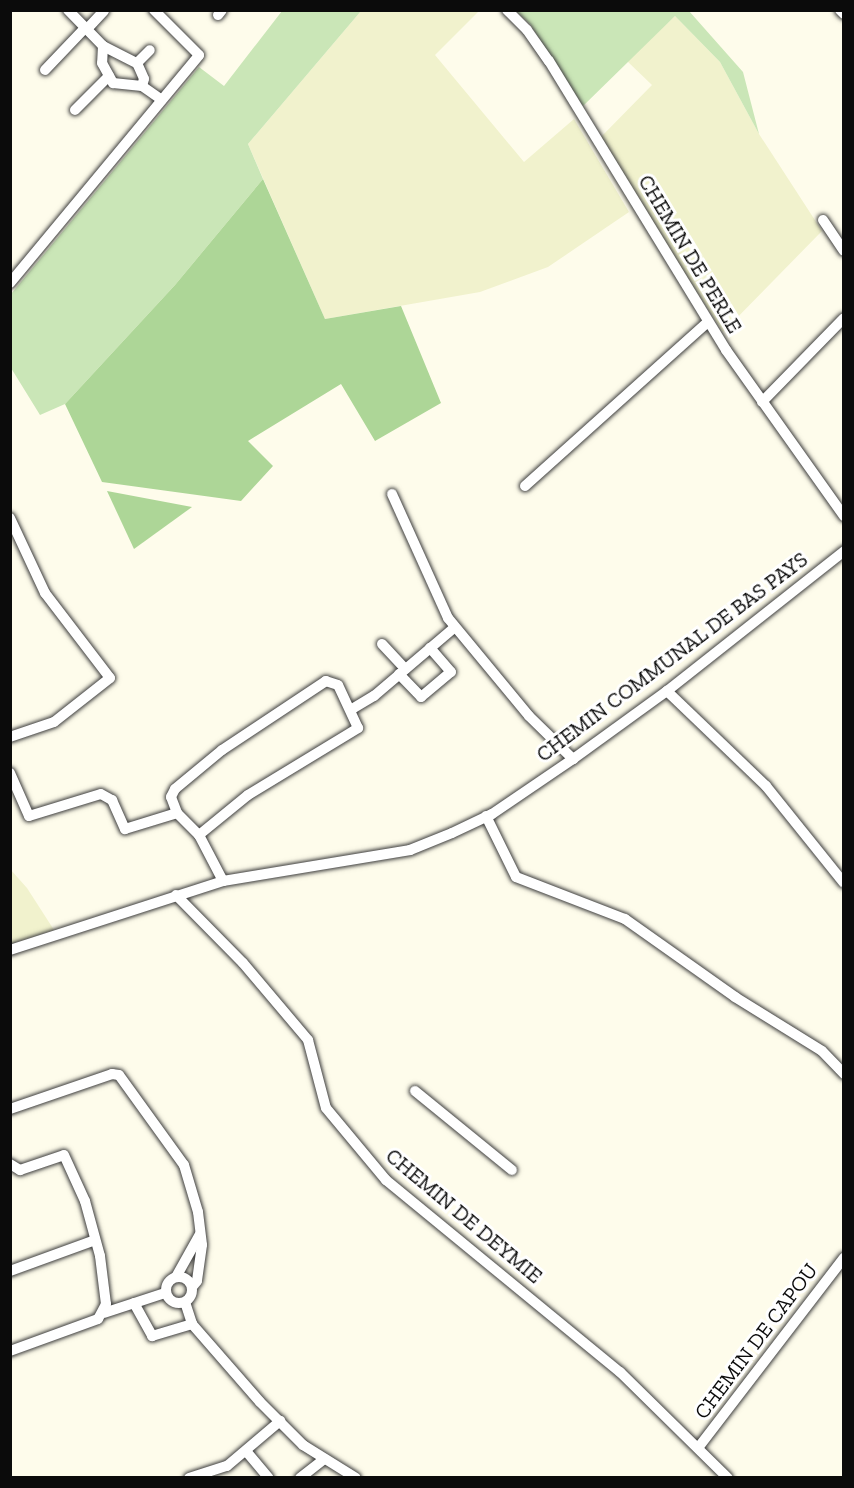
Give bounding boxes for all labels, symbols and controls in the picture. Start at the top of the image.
street label: CHEMIN DE PERLE [633,170,747,338]
street label: CHEMIN COMMUNAL DE BAS PAYS [531,547,813,767]
street label: CHEMIN DE DEYMIE [381,1143,547,1289]
street label: CHEMIN DE CAPOU [689,1258,823,1424]

